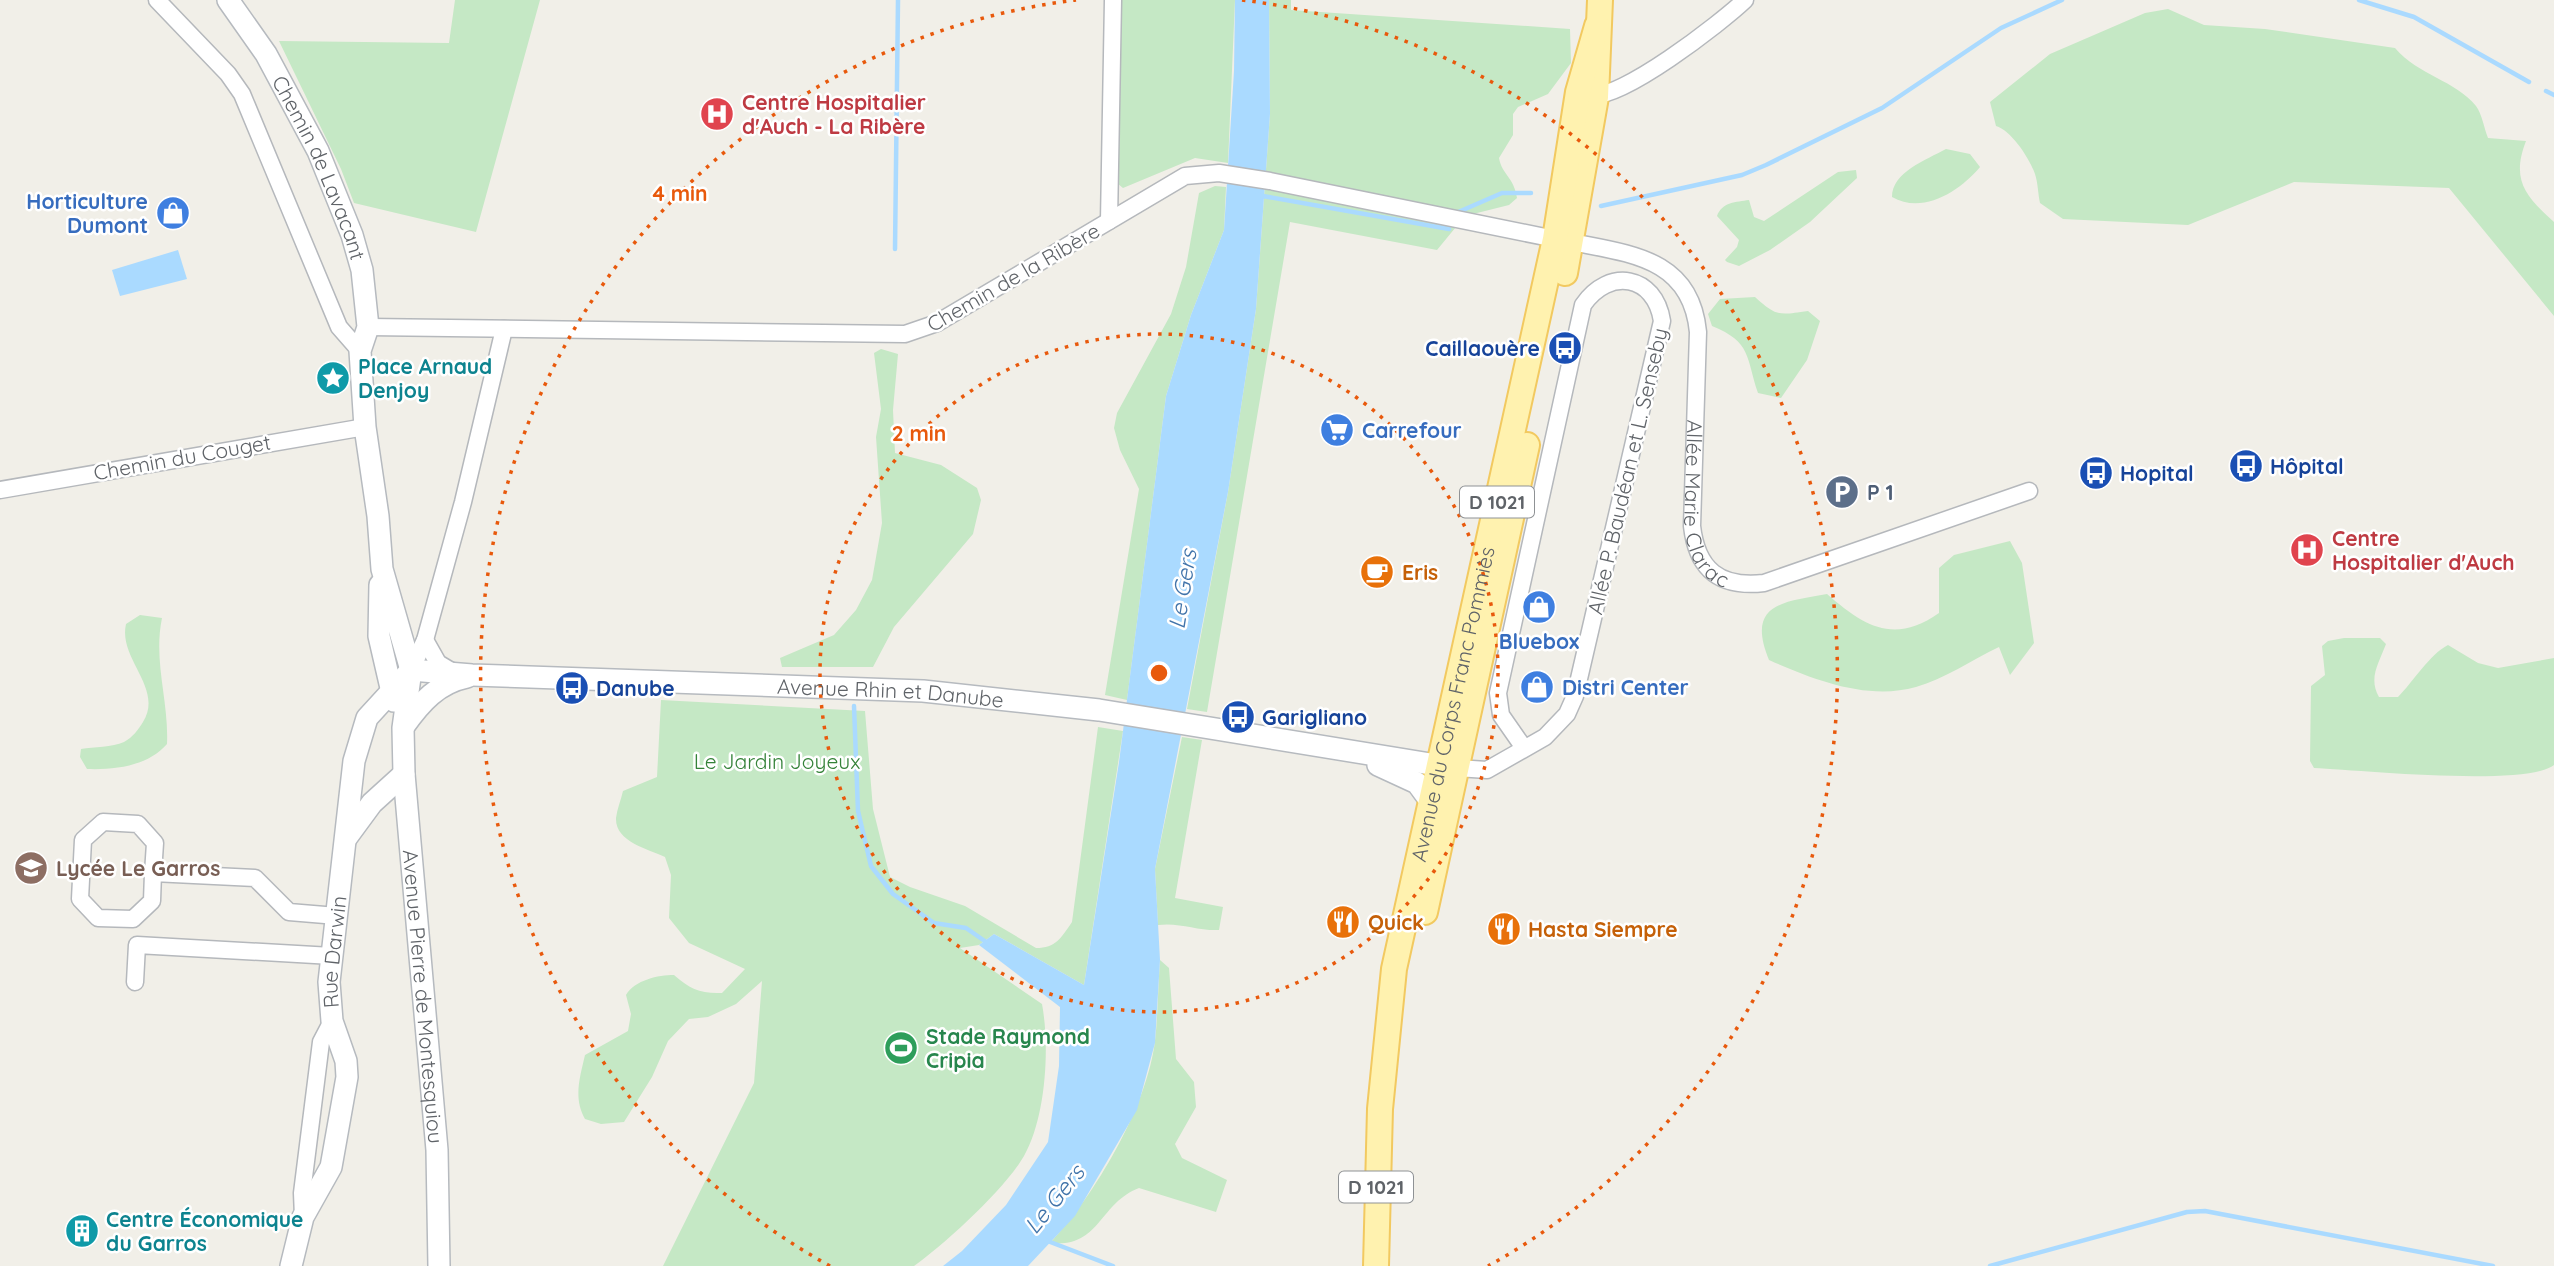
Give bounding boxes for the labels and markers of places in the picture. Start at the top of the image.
place label: Centre Hospitalier d'Auch - La Ribère [742,89,926,139]
hospital icon: Centre Hospitalier d'Auch - La Ribère [698,95,736,133]
place label: Horticulture Dumont [26,188,148,238]
shop icon: Horticulture Dumont [154,194,192,232]
bus stop icon: Caillaouère [1546,329,1584,367]
place label: Caillaouère [1425,335,1540,361]
place label: Place Arnaud Denjoy [358,353,492,403]
place icon: Place Arnaud Denjoy [314,359,352,397]
supermarket icon: Carrefour [1318,411,1356,449]
place label: Carrefour [1362,417,1462,443]
bus stop icon: Hôpital [2227,447,2265,485]
place label: Hôpital [2270,453,2344,479]
bus stop icon: Hopital [2077,454,2115,492]
place label: Hopital [2120,460,2194,486]
parking icon: P 1 [1823,473,1861,511]
place label: P 1 [1867,479,1894,505]
place label: Centre Hospitalier d'Auch [2332,525,2515,575]
hospital icon: Centre Hospitalier d'Auch [2288,531,2326,569]
cafe icon: Eris [1358,553,1396,591]
place label: Eris [1402,559,1438,585]
shop icon: Bluebox [1520,588,1558,626]
place label: Bluebox [1499,628,1579,654]
centre of rings [1147,661,1171,685]
shop icon: Distri Center [1518,668,1556,706]
bus stop icon: Danube [553,669,591,707]
place label: Distri Center [1562,674,1689,700]
place label: Danube [596,675,675,701]
bus stop icon: Garigliano [1219,698,1257,736]
place label: Garigliano [1262,704,1367,730]
school or university icon: Lycée Le Garros [12,849,50,887]
place label: Lycée Le Garros [56,855,220,881]
restaurant icon: Quick [1324,903,1362,941]
place label: Quick [1368,909,1424,935]
restaurant icon: Hasta Siempre [1485,910,1523,948]
place label: Hasta Siempre [1528,916,1678,942]
place label: Stade Raymond Cripia [926,1023,1090,1073]
sports icon: Stade Raymond Cripia [882,1029,920,1067]
place label: Centre Économique du Garros [106,1206,303,1256]
building icon: Centre Économique du Garros [63,1212,101,1250]

